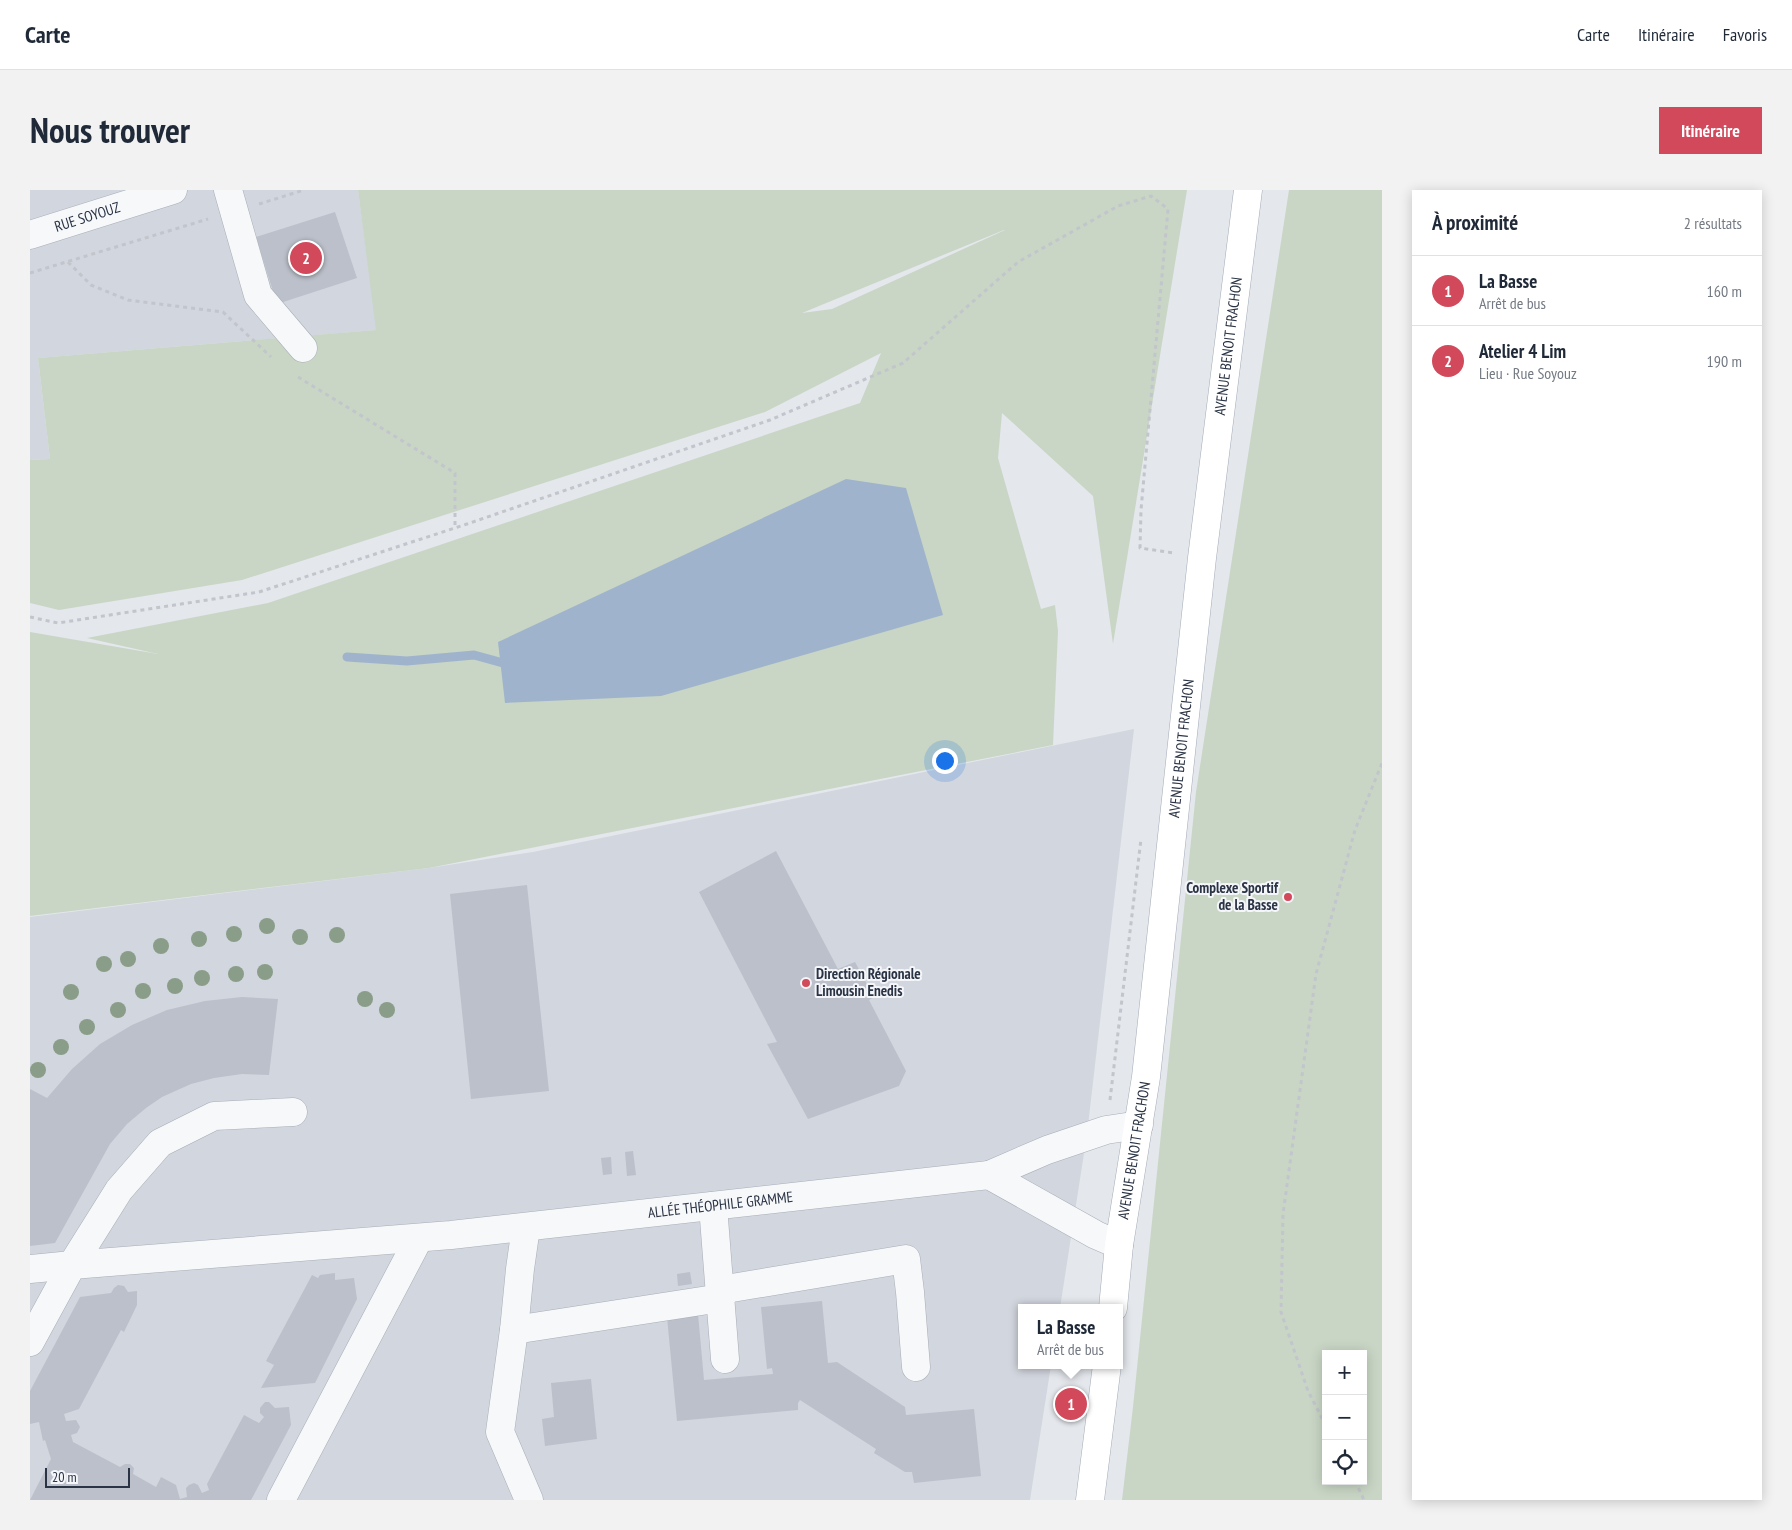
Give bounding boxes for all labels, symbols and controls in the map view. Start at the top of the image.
text: Carte [25,19,71,50]
text: Carte [1577,23,1610,46]
text: Itinéraire [1638,23,1695,46]
text: Favoris [1723,23,1767,46]
text: Nous trouver [30,107,190,153]
button: Itinéraire [1659,107,1762,154]
street label: RUE SOYOUZ [52,197,123,236]
text: À proximité [1432,209,1518,236]
text: 2 résultats [1684,213,1742,233]
pin: 2 [290,239,322,277]
text: La Basse [1479,269,1537,293]
street label: AVENUE BENOIT FRACHON [1210,276,1246,416]
text: 1 [1444,281,1452,301]
text: 160 m [1707,281,1742,301]
text: Arrêt de bus [1479,293,1546,313]
text: Atelier 4 Lim [1479,339,1566,363]
text: 2 [1444,351,1452,371]
text: 190 m [1707,351,1742,371]
text: Lieu · Rue Soyouz [1479,363,1577,383]
street label: AVENUE BENOIT FRACHON [1164,678,1198,819]
your location [932,748,958,774]
place label: Complexe Sportif de la Basse [1186,878,1279,914]
marker: Complexe Sportif de la Basse [1282,891,1294,903]
place label: Direction Régionale Limousin Enedis [816,964,921,1000]
marker: Direction Régionale Limousin Enedis [800,977,812,989]
street label: AVENUE BENOIT FRACHON [1113,1080,1154,1221]
street label: ALLÉE THÉOPHILE GRAMME [647,1187,794,1222]
popup [1018,1304,1123,1369]
text: La Basse [1037,1315,1095,1339]
text: Arrêt de bus [1037,1339,1104,1359]
map controls [1322,1350,1367,1485]
button: + [1322,1350,1367,1395]
pin: 1 [1055,1385,1087,1423]
button: − [1322,1395,1367,1440]
button: locate [1322,1440,1367,1485]
scale bar [45,1465,130,1488]
text: 20 m [52,1468,77,1486]

